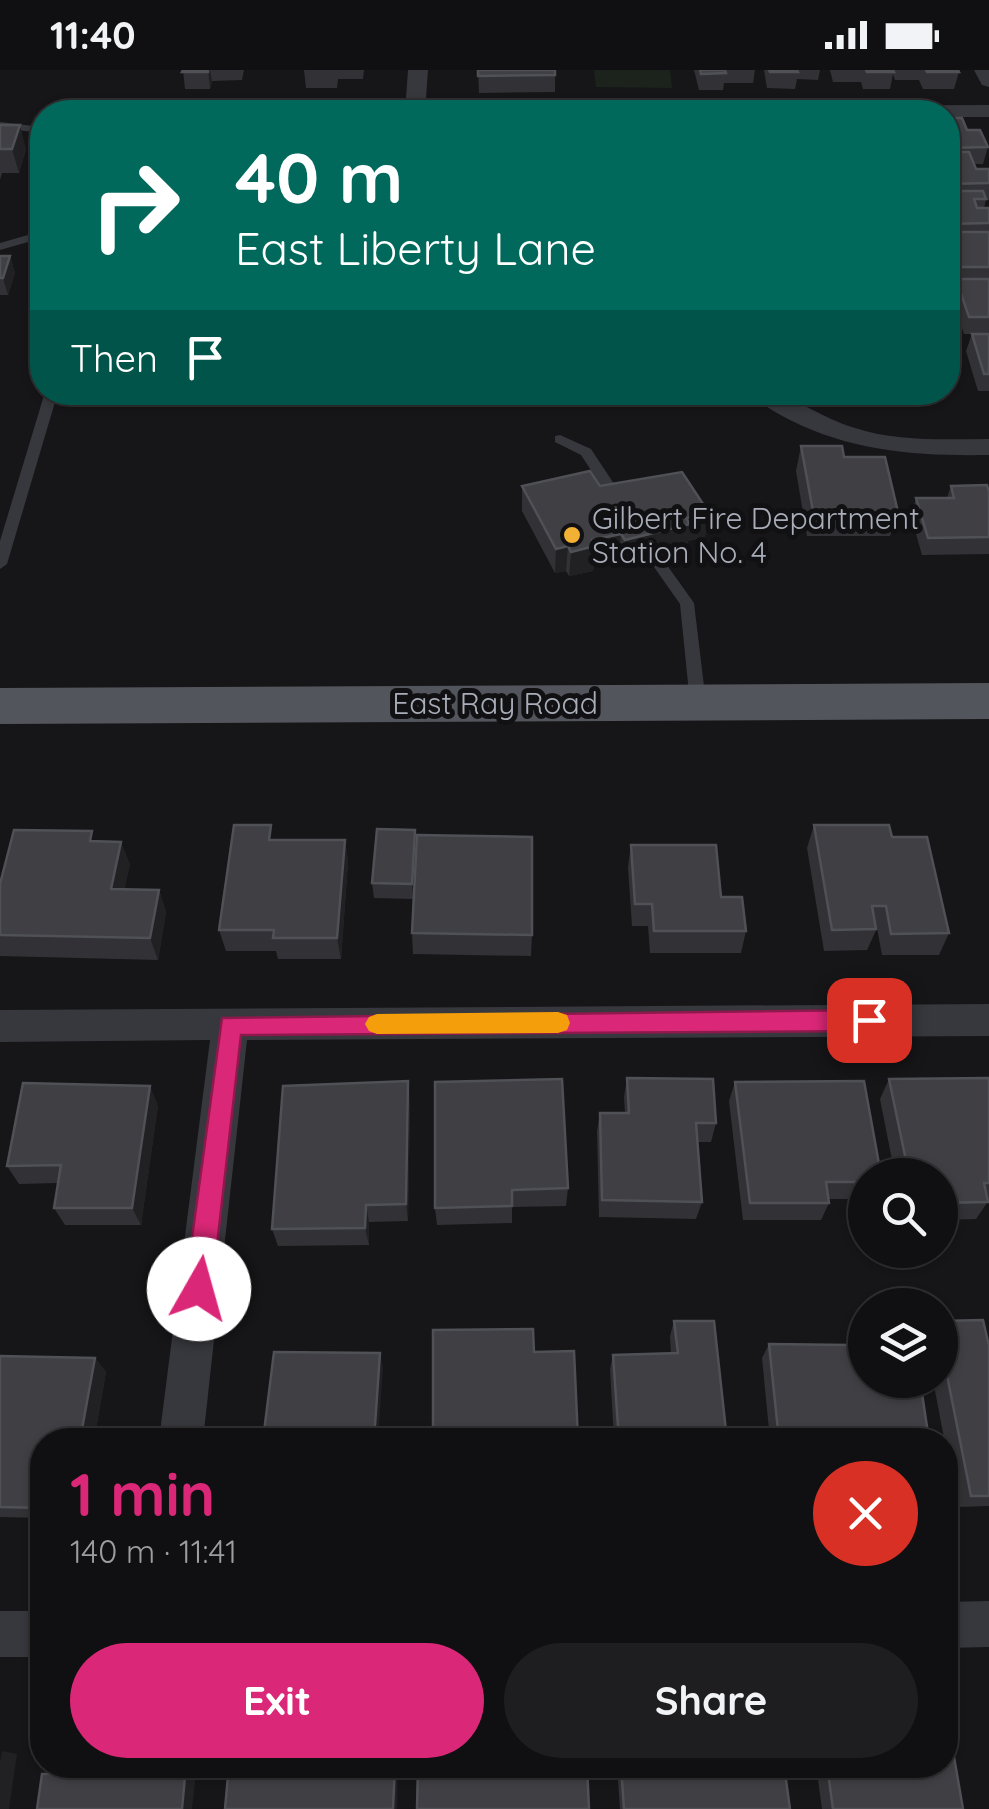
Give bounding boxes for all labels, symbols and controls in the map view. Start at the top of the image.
text: 11:40 [50,11,136,59]
text: 40 m [235,133,403,221]
icon: right [70,140,200,270]
text: East Liberty Lane [235,220,596,276]
icon: arrive [178,330,233,385]
text: Then [70,334,158,382]
place label: Gilbert Fire Department Station No. 4 [592,499,919,571]
marker: Gilbert Fire Department Station No. 4 [561,524,583,546]
street label: East Ray Road [392,684,598,722]
pin [827,978,912,1063]
icon: arrive [842,993,897,1048]
map controls [848,1158,958,1398]
button: search [848,1158,958,1268]
position arrow [147,1237,251,1341]
button: layers [848,1288,958,1398]
text: 1 min [70,1456,215,1531]
button: close [813,1461,918,1566]
text: 140 m · 11:41 [70,1531,237,1571]
button: Exit [70,1643,484,1758]
button: Share [504,1643,918,1758]

